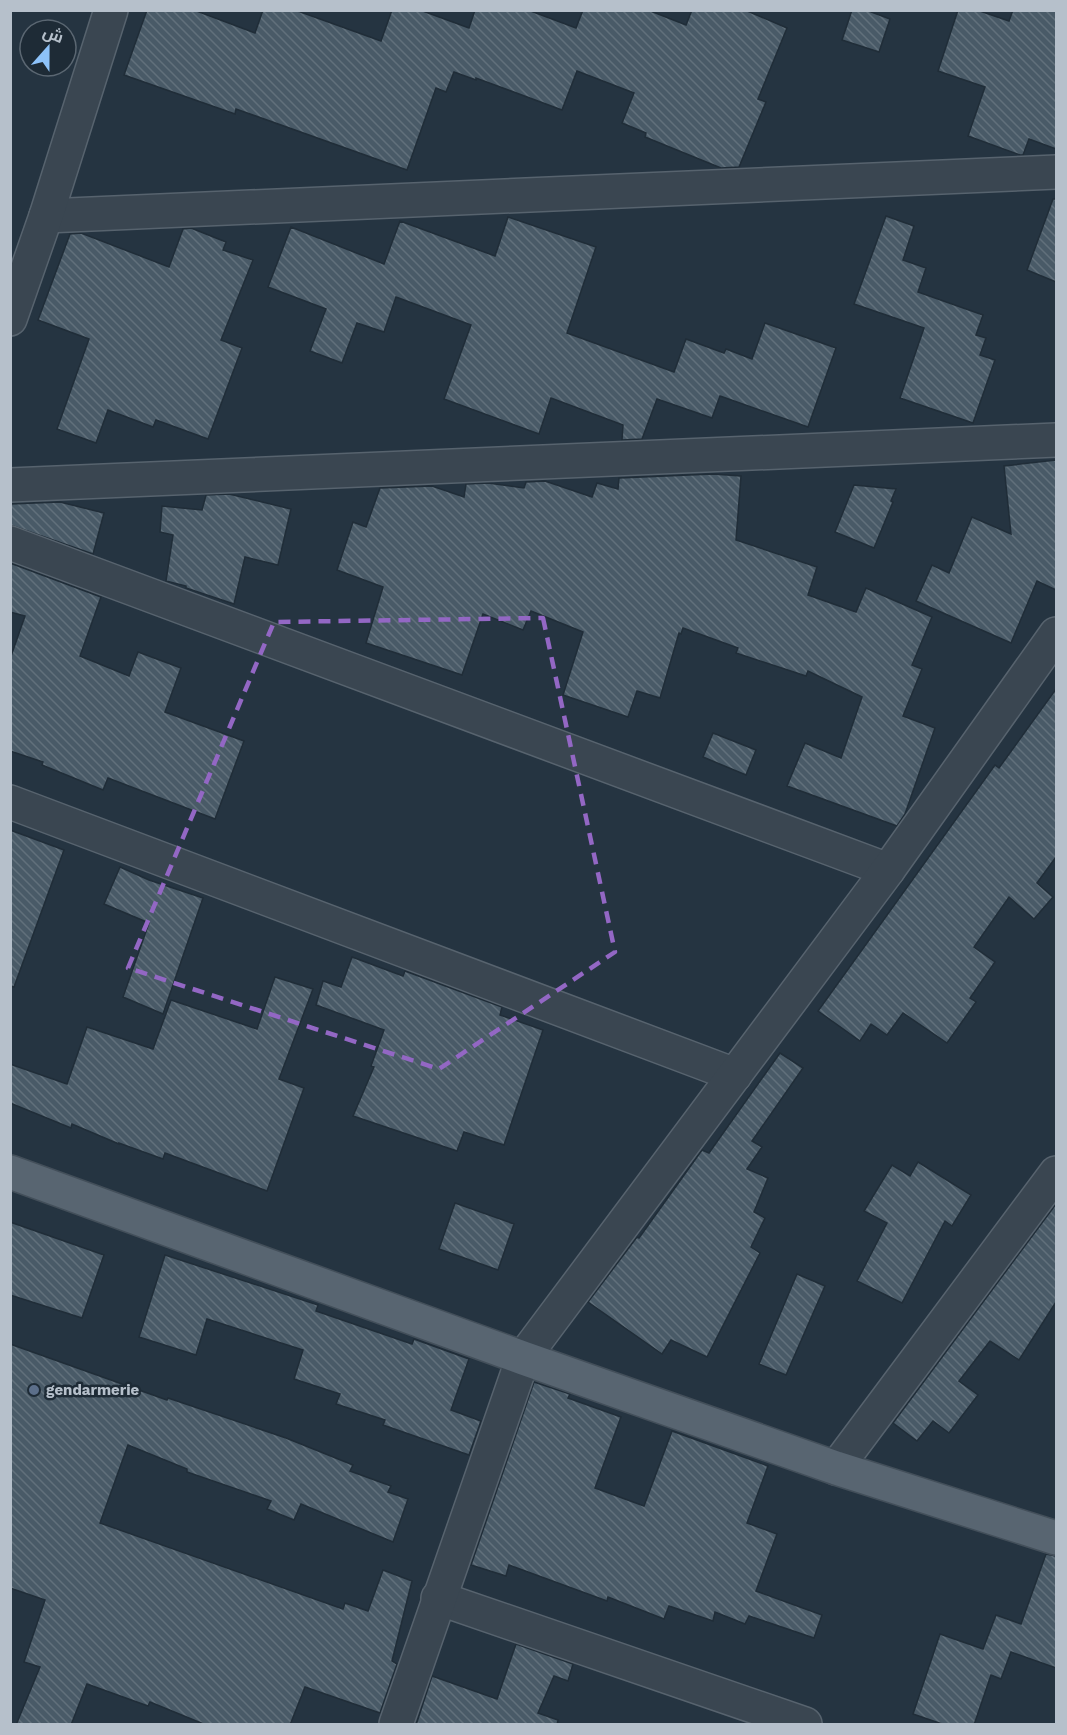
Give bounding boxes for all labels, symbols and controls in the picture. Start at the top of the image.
north arrow [18,18,78,78]
text: ش [40,22,66,47]
place label: gendarmerie [46,1381,140,1399]
marker: gendarmerie [27,1383,41,1397]

